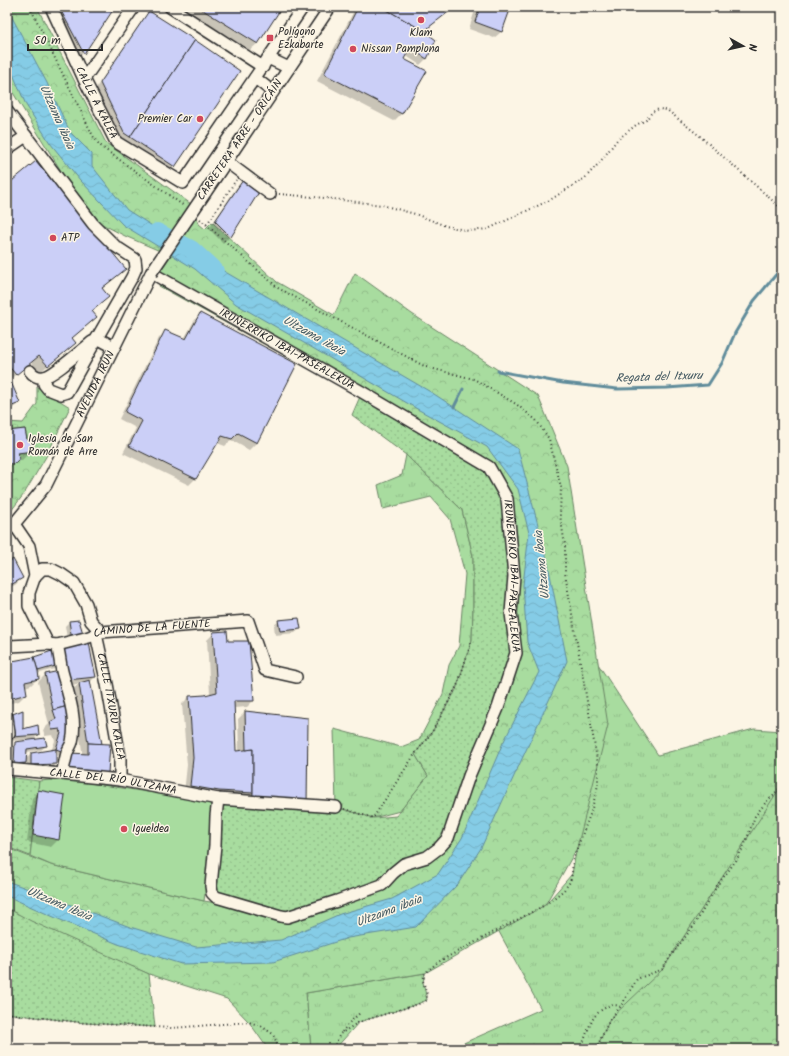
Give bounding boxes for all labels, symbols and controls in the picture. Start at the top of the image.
marker: Klam [416,15,426,25]
place label: Polígono Ezkabarte [278,23,323,54]
place label: Klam [409,24,433,42]
scale bar [28,26,102,52]
north arrow [723,26,763,66]
text: 50 m [34,31,61,50]
marker: Polígono Ezkabarte [265,33,275,43]
place label: Nissan Pamplona [361,40,440,58]
text: N [743,43,761,52]
marker: Nissan Pamplona [348,44,358,54]
street label: CALLE A KALEA [70,63,122,143]
street label: CARRETERA ARRE - ORICÁIN [193,75,288,204]
water label: Ultzama ibaia [34,82,80,154]
place label: Premier Car [138,110,193,128]
marker: Premier Car [195,114,205,124]
place label: ATP [61,229,81,247]
marker: ATP [48,233,58,243]
street label: IRUÑERRIKO IBAI-PASEALEKUA [215,304,358,395]
water label: Ultzama ibaia [279,311,350,362]
street label: AVENIDA IRUN [72,348,120,421]
water label: Regata del Itxuru [615,366,704,388]
place label: Iglesia de San Román de Arre [28,430,97,461]
marker: Iglesia de San Román de Arre [15,440,25,450]
street label: IRUÑERRIKO IBAI-PASEALEKUA [498,499,525,654]
water label: Ultzama ibaia [529,528,555,600]
street label: CAMINO DE LA FUENTE [90,615,212,643]
street label: CALLE ITXURU KALEA [91,651,129,762]
street label: CALLE DEL RÍO ULTZAMA [49,764,179,800]
place label: Igueldea [132,820,169,838]
marker: Igueldea [119,824,129,834]
water label: Ultzama ibaia [24,882,96,927]
water label: Ultzama ibaia [353,889,426,932]

